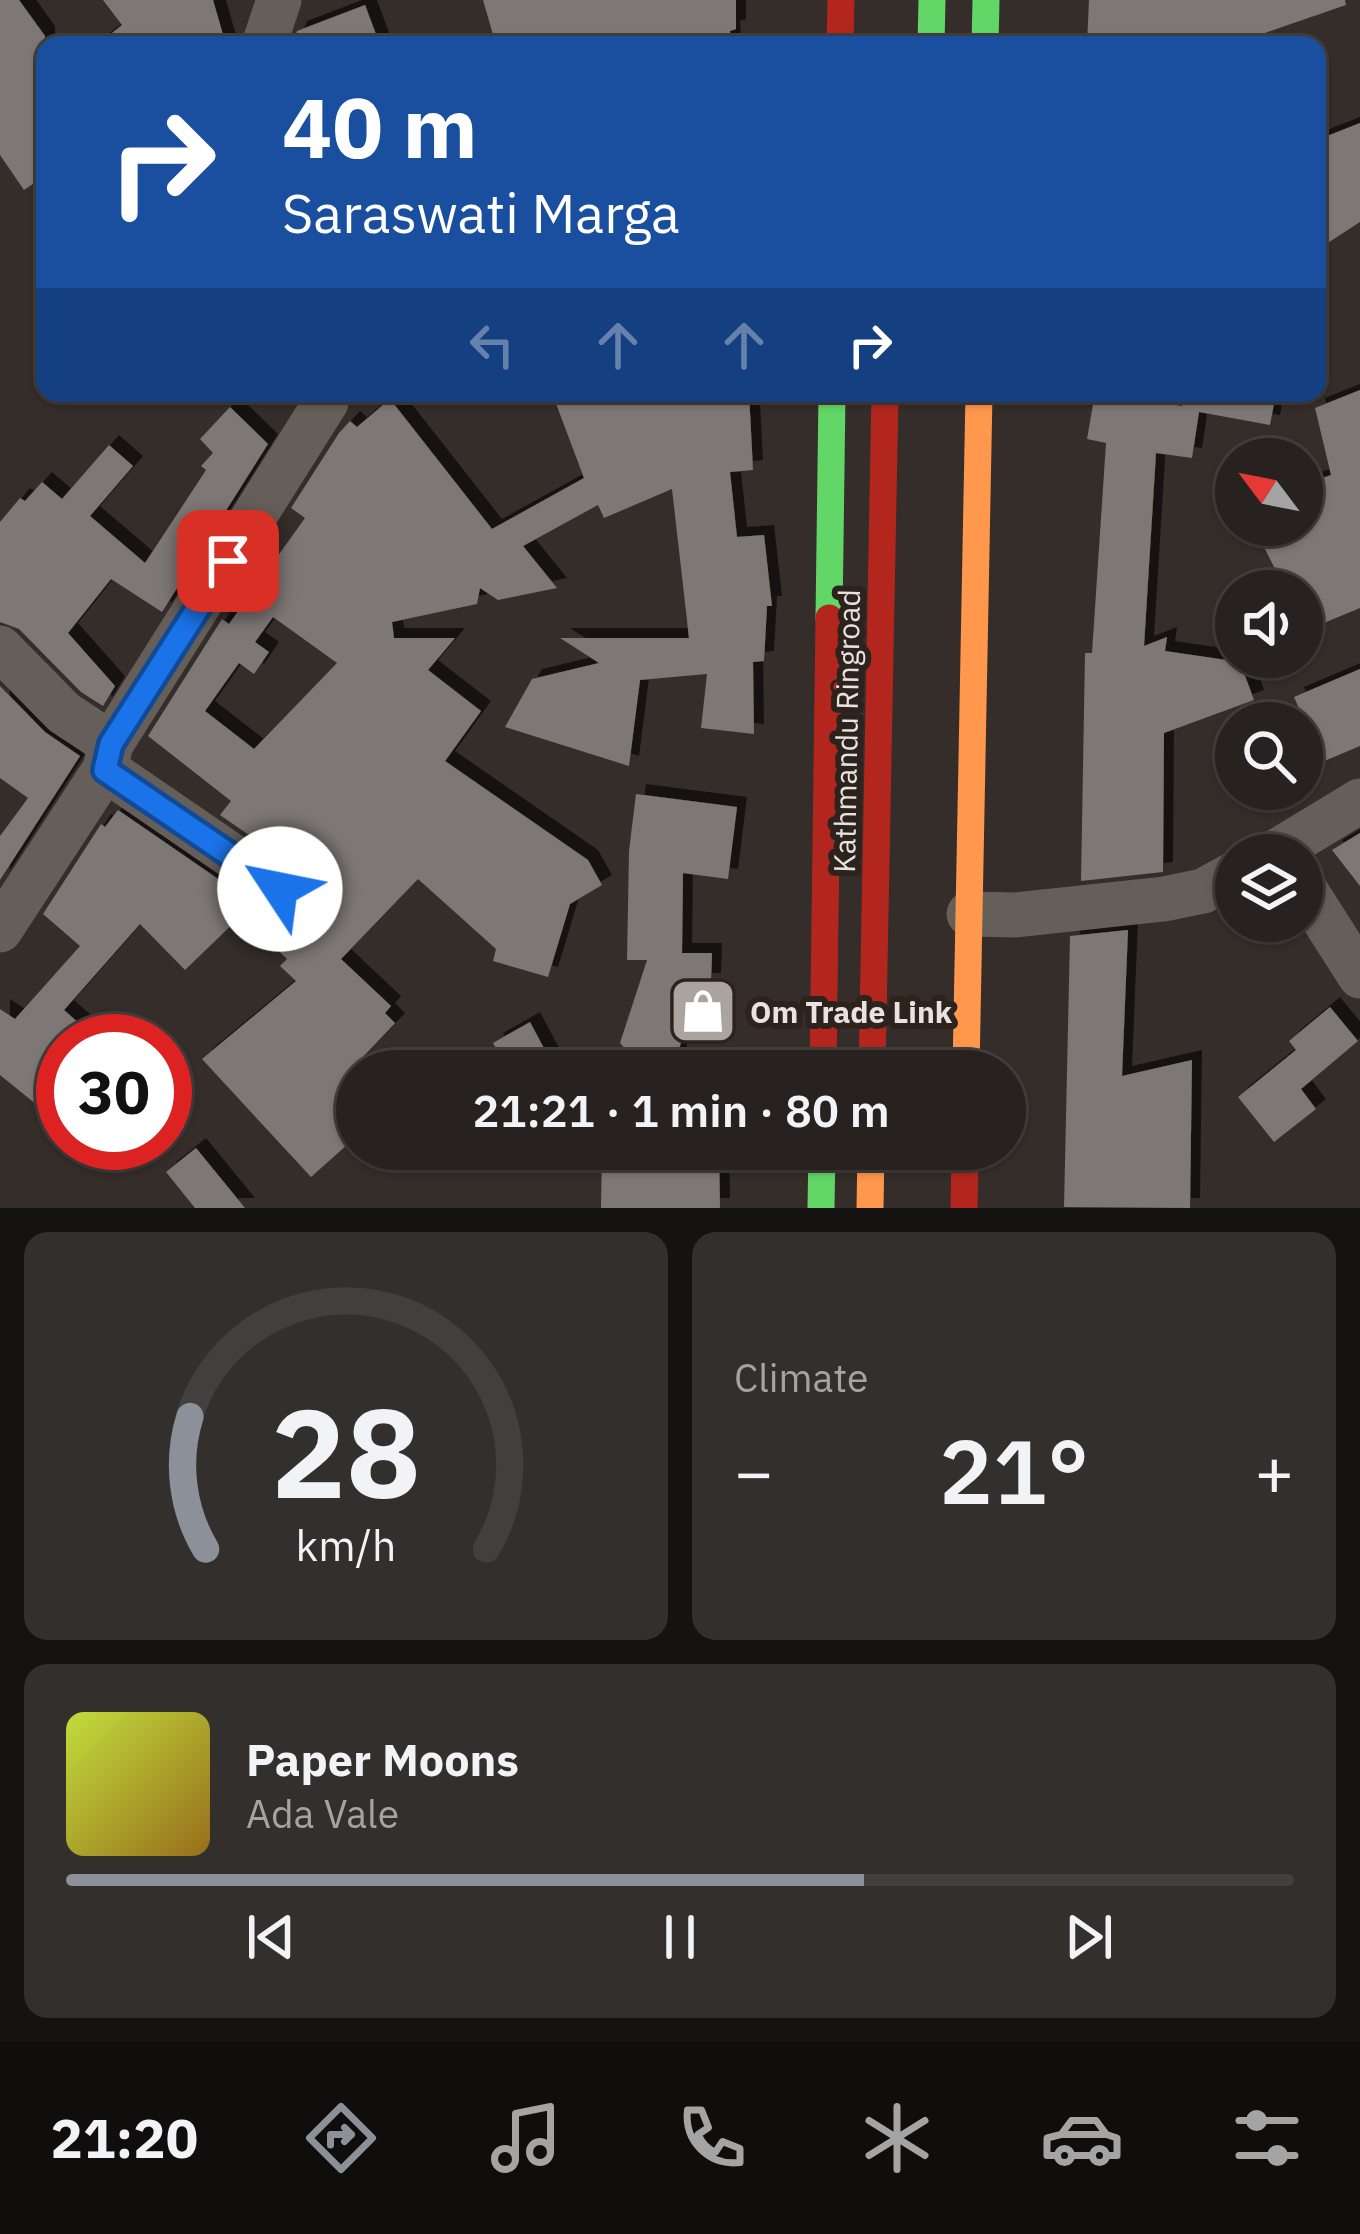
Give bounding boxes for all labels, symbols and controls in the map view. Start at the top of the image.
text: 40 m [282,72,478,181]
icon: right [84,84,240,240]
text: Saraswati Marga [282,178,680,248]
icon: left [459,312,525,378]
icon: ahead [585,312,651,378]
icon: ahead [711,312,777,378]
icon: right [837,312,903,378]
north arrow [1215,438,1323,546]
map controls [1215,438,1323,942]
pin [177,510,279,612]
icon: arrive [195,528,261,594]
button: sound [1215,570,1323,678]
street label: Kathmandu Ringroad [824,589,868,873]
button: search [1215,702,1323,810]
position arrow [217,826,343,952]
button: layers [1215,834,1323,942]
shop icon: Om Trade Link [668,976,738,1046]
place label: Om Trade Link [750,992,953,1031]
speed limit sign: 30 [36,1014,192,1170]
text: 21:21 · 1 min · 80 m [472,1081,890,1139]
text: Climate [734,1352,868,1403]
text: 28 [271,1370,421,1532]
text: 21° [939,1412,1089,1529]
text: − [734,1428,774,1514]
text: + [1254,1428,1294,1514]
text: km/h [296,1517,396,1573]
text: Paper Moons [246,1730,519,1788]
text: Ada Vale [246,1788,399,1839]
icon: previous [238,1904,304,1970]
icon: pause [647,1904,713,1970]
icon: next [1056,1904,1122,1970]
icon: directions [299,2096,383,2180]
icon: music [484,2096,568,2180]
icon: phone [670,2096,754,2180]
icon: climate [855,2096,939,2180]
icon: car [1040,2096,1124,2180]
icon: filters [1225,2096,1309,2180]
text: 21:20 [51,2103,198,2173]

